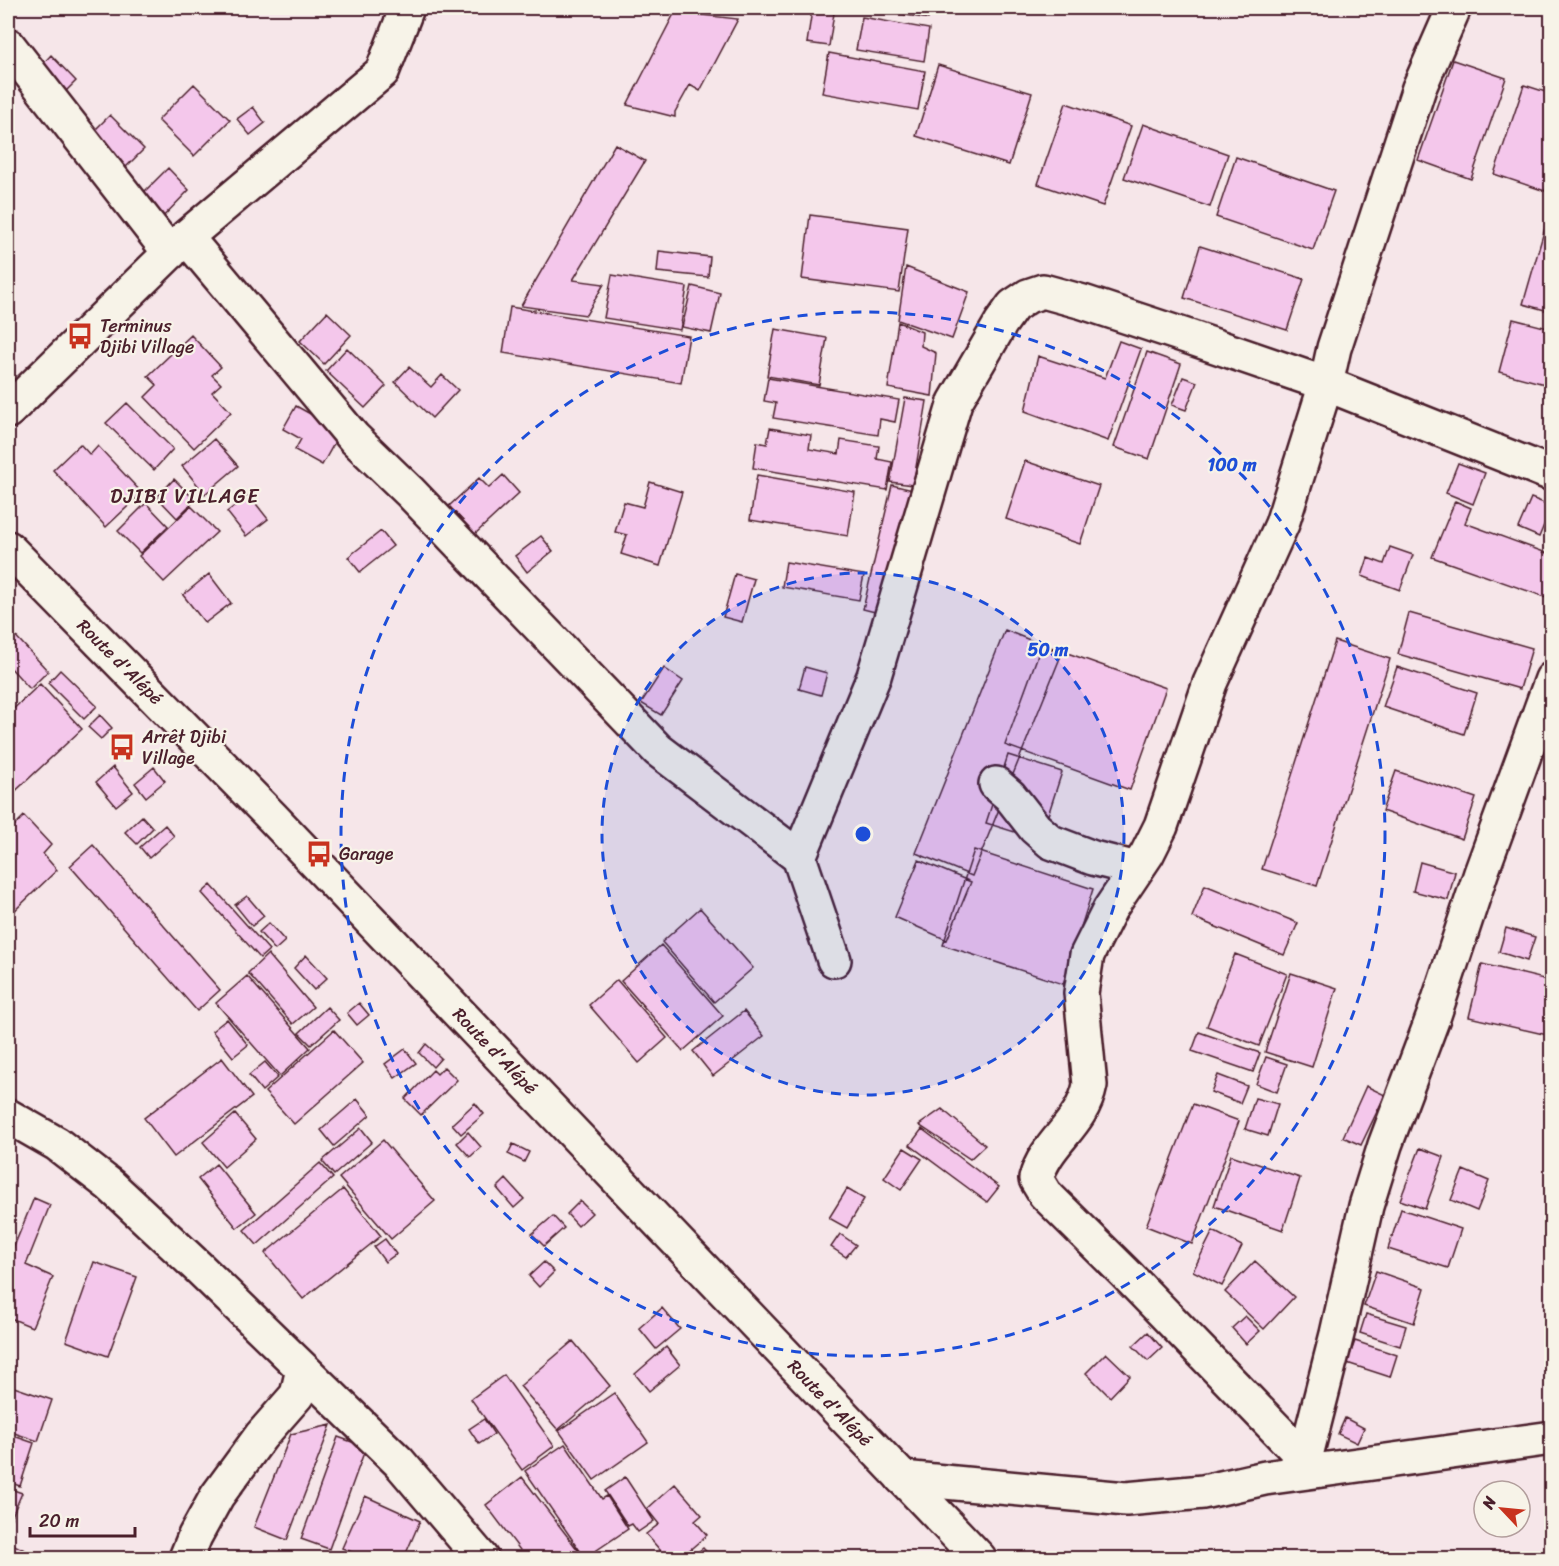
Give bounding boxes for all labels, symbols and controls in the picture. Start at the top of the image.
place label: Terminus Djibi Village [100,310,194,363]
bus stop icon: Terminus Djibi Village [65,321,95,351]
text: 100 m [1208,449,1257,481]
district label: DJIBI VILLAGE [110,479,260,514]
street label: Route d'Alépé [69,611,171,713]
text: 50 m [1028,634,1069,666]
place label: Arrêt Djibi Village [141,721,227,774]
bus stop icon: Arrêt Djibi Village [107,732,137,762]
centre of rings [853,824,873,844]
place label: Garage [339,838,394,870]
bus stop icon: Garage [304,839,334,869]
street label: Route d'Alépé [445,1000,545,1102]
street label: Route d'Alépé [780,1352,880,1454]
north arrow [1472,1479,1532,1539]
text: N [1473,1490,1505,1515]
scale bar [30,1500,135,1538]
text: 20 m [39,1505,79,1537]

